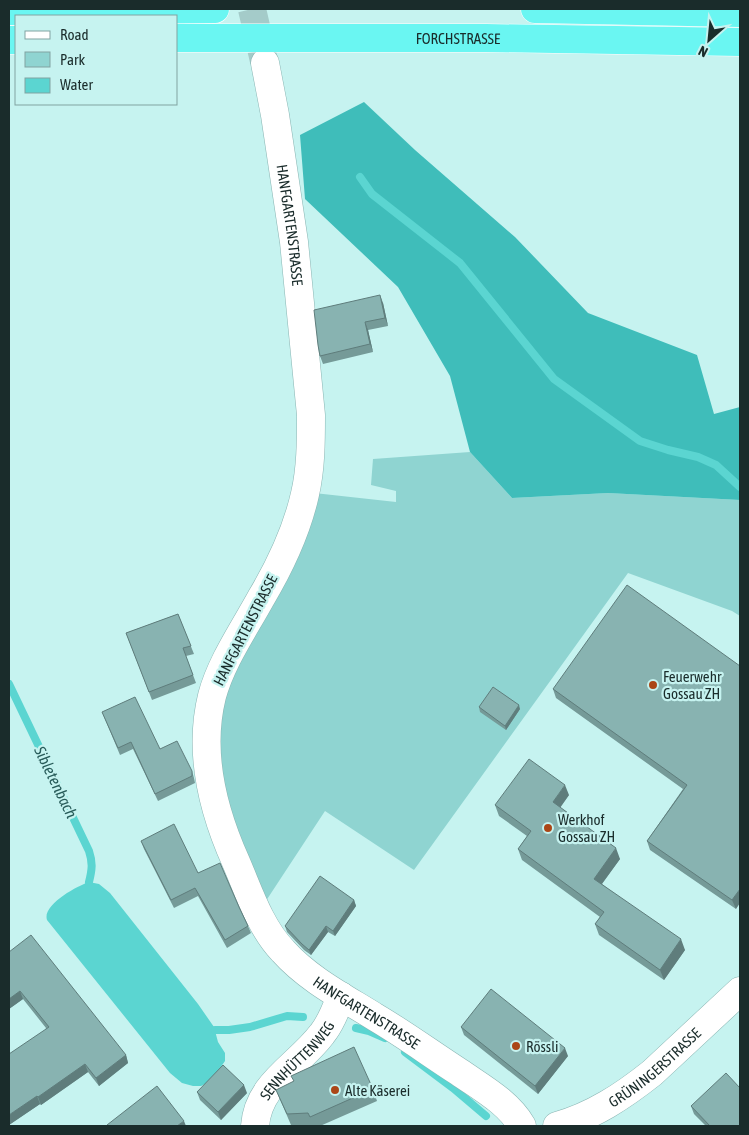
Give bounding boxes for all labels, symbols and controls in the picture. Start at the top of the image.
legend [15,15,178,105]
north arrow [684,15,734,65]
text: Road [60,26,89,43]
street label: FORCHSTRASSE [416,30,501,47]
text: N [696,43,710,61]
text: Park [60,51,85,68]
text: Water [60,76,93,93]
street label: HANFGARTENSTRASSE [274,163,307,287]
street label: HANFGARTENSTRASSE [210,571,281,688]
place label: Feuerwehr Gossau ZH [663,668,722,702]
marker: Feuerwehr Gossau ZH [647,679,659,691]
water label: Sibletenbach [30,742,81,821]
place label: Werkhof Gossau ZH [558,811,615,845]
marker: Werkhof Gossau ZH [542,822,554,834]
street label: HANFGARTENSTRASSE [310,972,424,1052]
street label: SENNHÜTTENWEG [256,1018,337,1103]
street label: GRÜNINGERSTRASSE [605,1024,704,1110]
place label: Rössli [526,1038,559,1055]
marker: Rössli [510,1040,522,1052]
place label: Alte Käserei [345,1082,410,1099]
marker: Alte Käserei [329,1084,341,1096]

